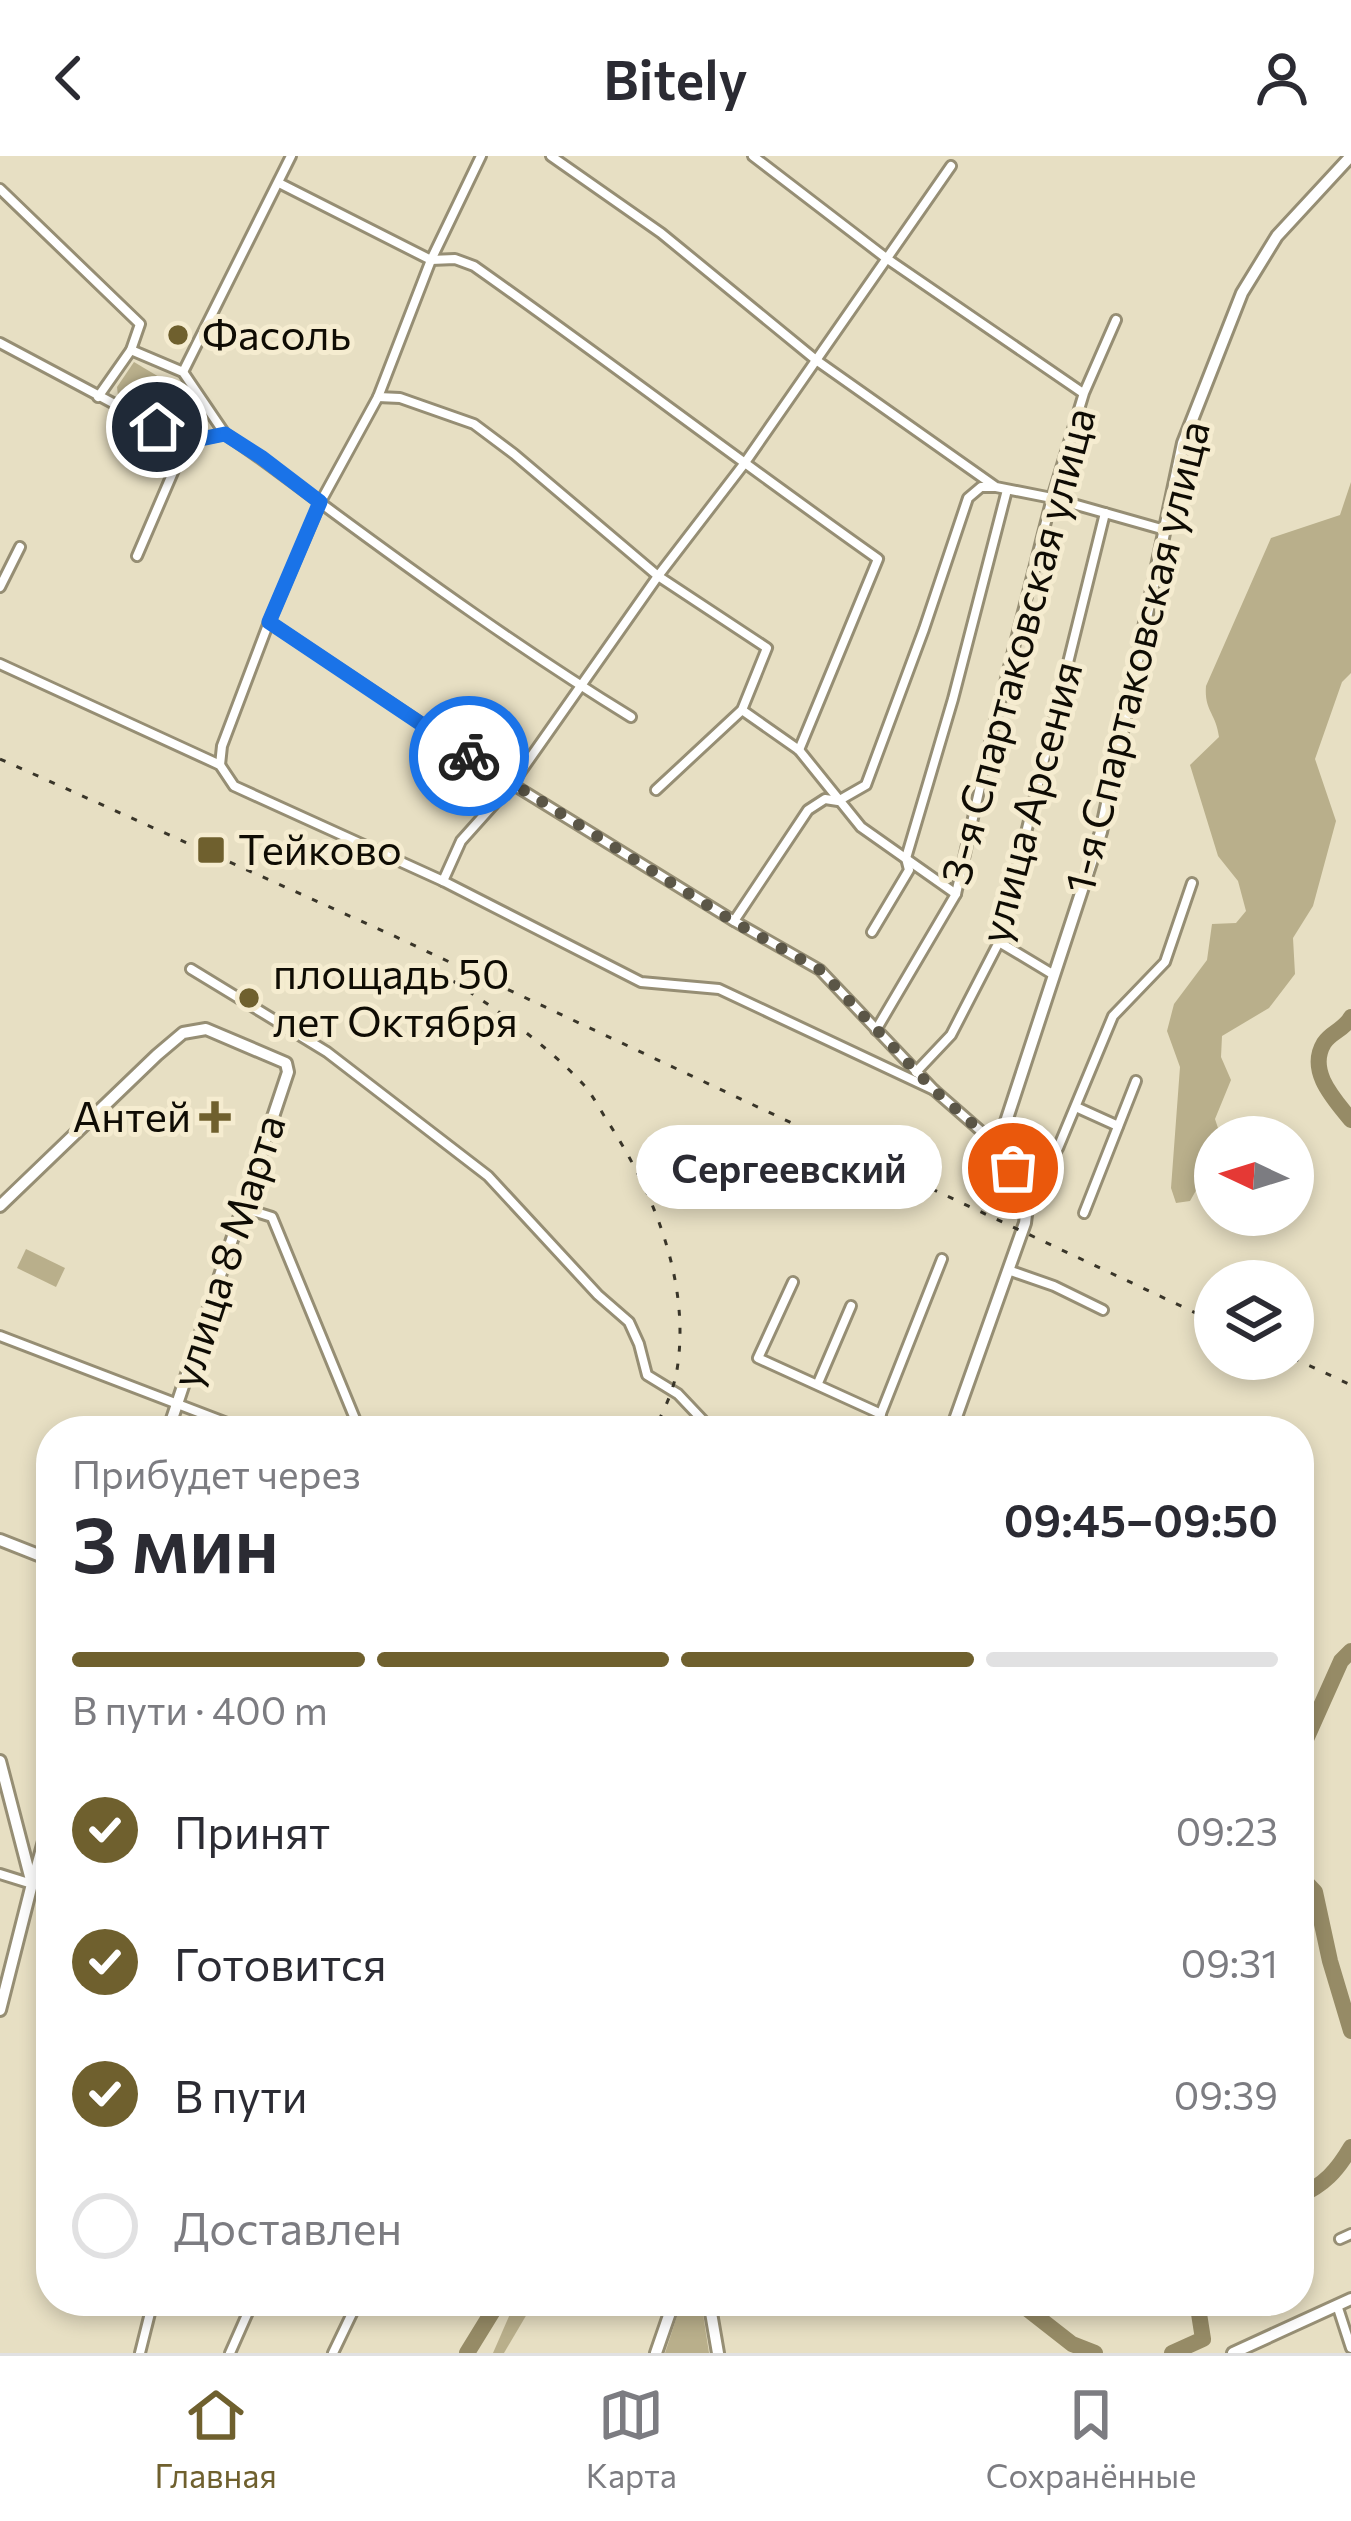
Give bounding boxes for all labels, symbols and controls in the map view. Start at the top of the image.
icon: back [36,45,102,111]
text: Bitely [603,45,748,111]
icon: person [1249,45,1315,111]
place label: Фасоль [202,307,351,359]
marker: Фасоль [165,322,191,348]
pin [106,376,208,478]
icon: home [124,394,190,460]
street label: 3-я Спартаковская улица [927,402,1105,889]
street label: 1-я Спартаковская улица [1051,415,1219,898]
street label: улица Арсения [966,655,1092,948]
courier [409,696,529,816]
icon: bike [436,723,502,789]
place label: Тейково [238,822,402,874]
marker: Тейково [195,834,227,866]
place label: площадь 50 лет Октября [273,946,518,1046]
marker: площадь 50 лет Октября [236,985,262,1011]
place label: Антей [72,1089,191,1141]
marker: Антей [202,1104,228,1130]
street label: улица 8 Марта [158,1107,295,1393]
north arrow [1194,1116,1314,1236]
map controls [1194,1116,1314,1380]
pin [962,1117,1064,1219]
callout: Сергеевский [635,1126,941,1210]
icon: bag [980,1135,1046,1201]
text: Сергеевский [671,1143,907,1191]
button: layers [1194,1260,1314,1380]
text: Прибудет через [72,1449,361,1497]
text: 09:45–09:50 [1004,1491,1278,1546]
text: 3 мин [72,1494,279,1589]
text: В пути · 400 m [72,1685,328,1733]
icon: check [72,1797,138,1863]
text: Принят [174,1803,330,1858]
text: 09:23 [1176,1806,1278,1854]
icon: check [72,1929,138,1995]
text: Готовится [174,1935,387,1990]
text: 09:31 [1181,1938,1278,1986]
icon: check [72,2061,138,2127]
text: В пути [174,2067,308,2122]
text: 09:39 [1174,2070,1278,2118]
text: Доставлен [174,2199,402,2254]
tab: Главная [155,2382,277,2495]
tab: Карта [586,2382,677,2495]
tab: Сохранённые [986,2382,1196,2495]

